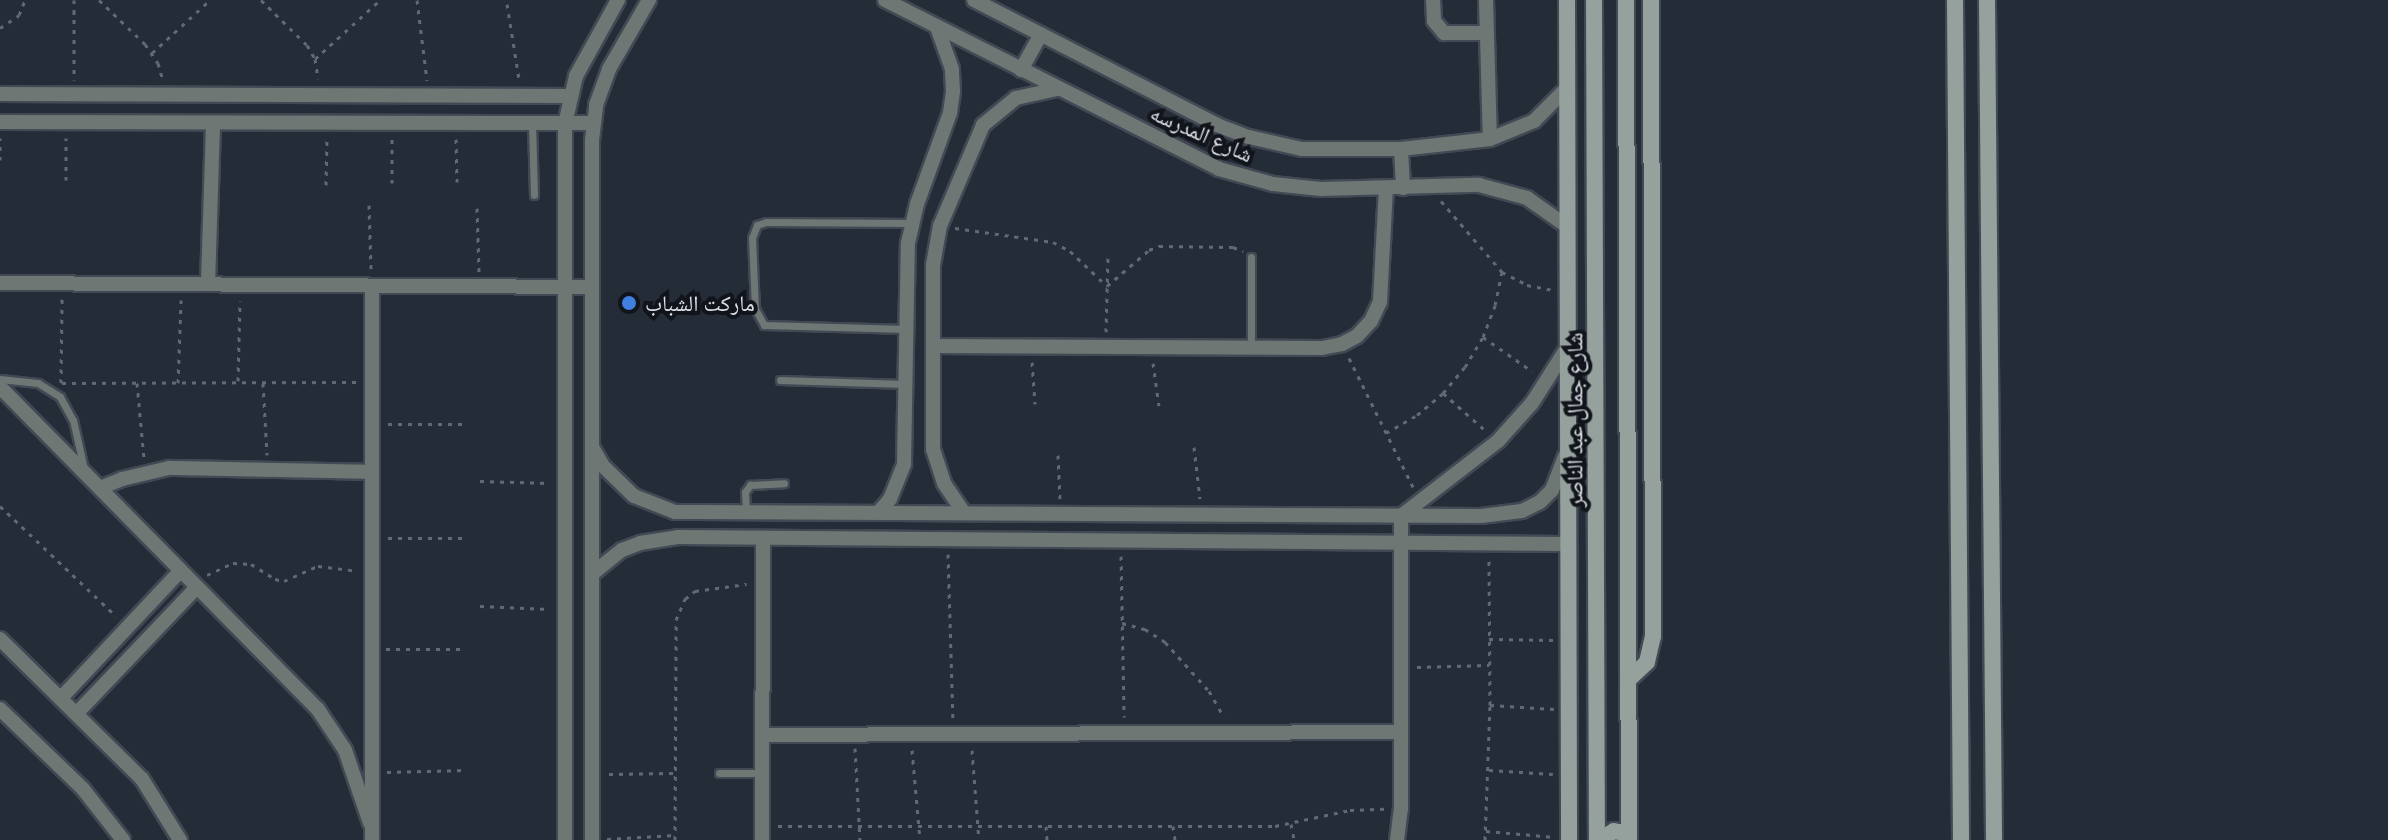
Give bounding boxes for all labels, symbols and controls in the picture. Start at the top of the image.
street label: شارع المدرسه [1147,99,1257,167]
place label: ماركت الشباب [645,290,755,316]
marker: ماركت الشباب [620,294,638,312]
street label: شارع جمال عبد الناصر [1561,333,1587,507]

